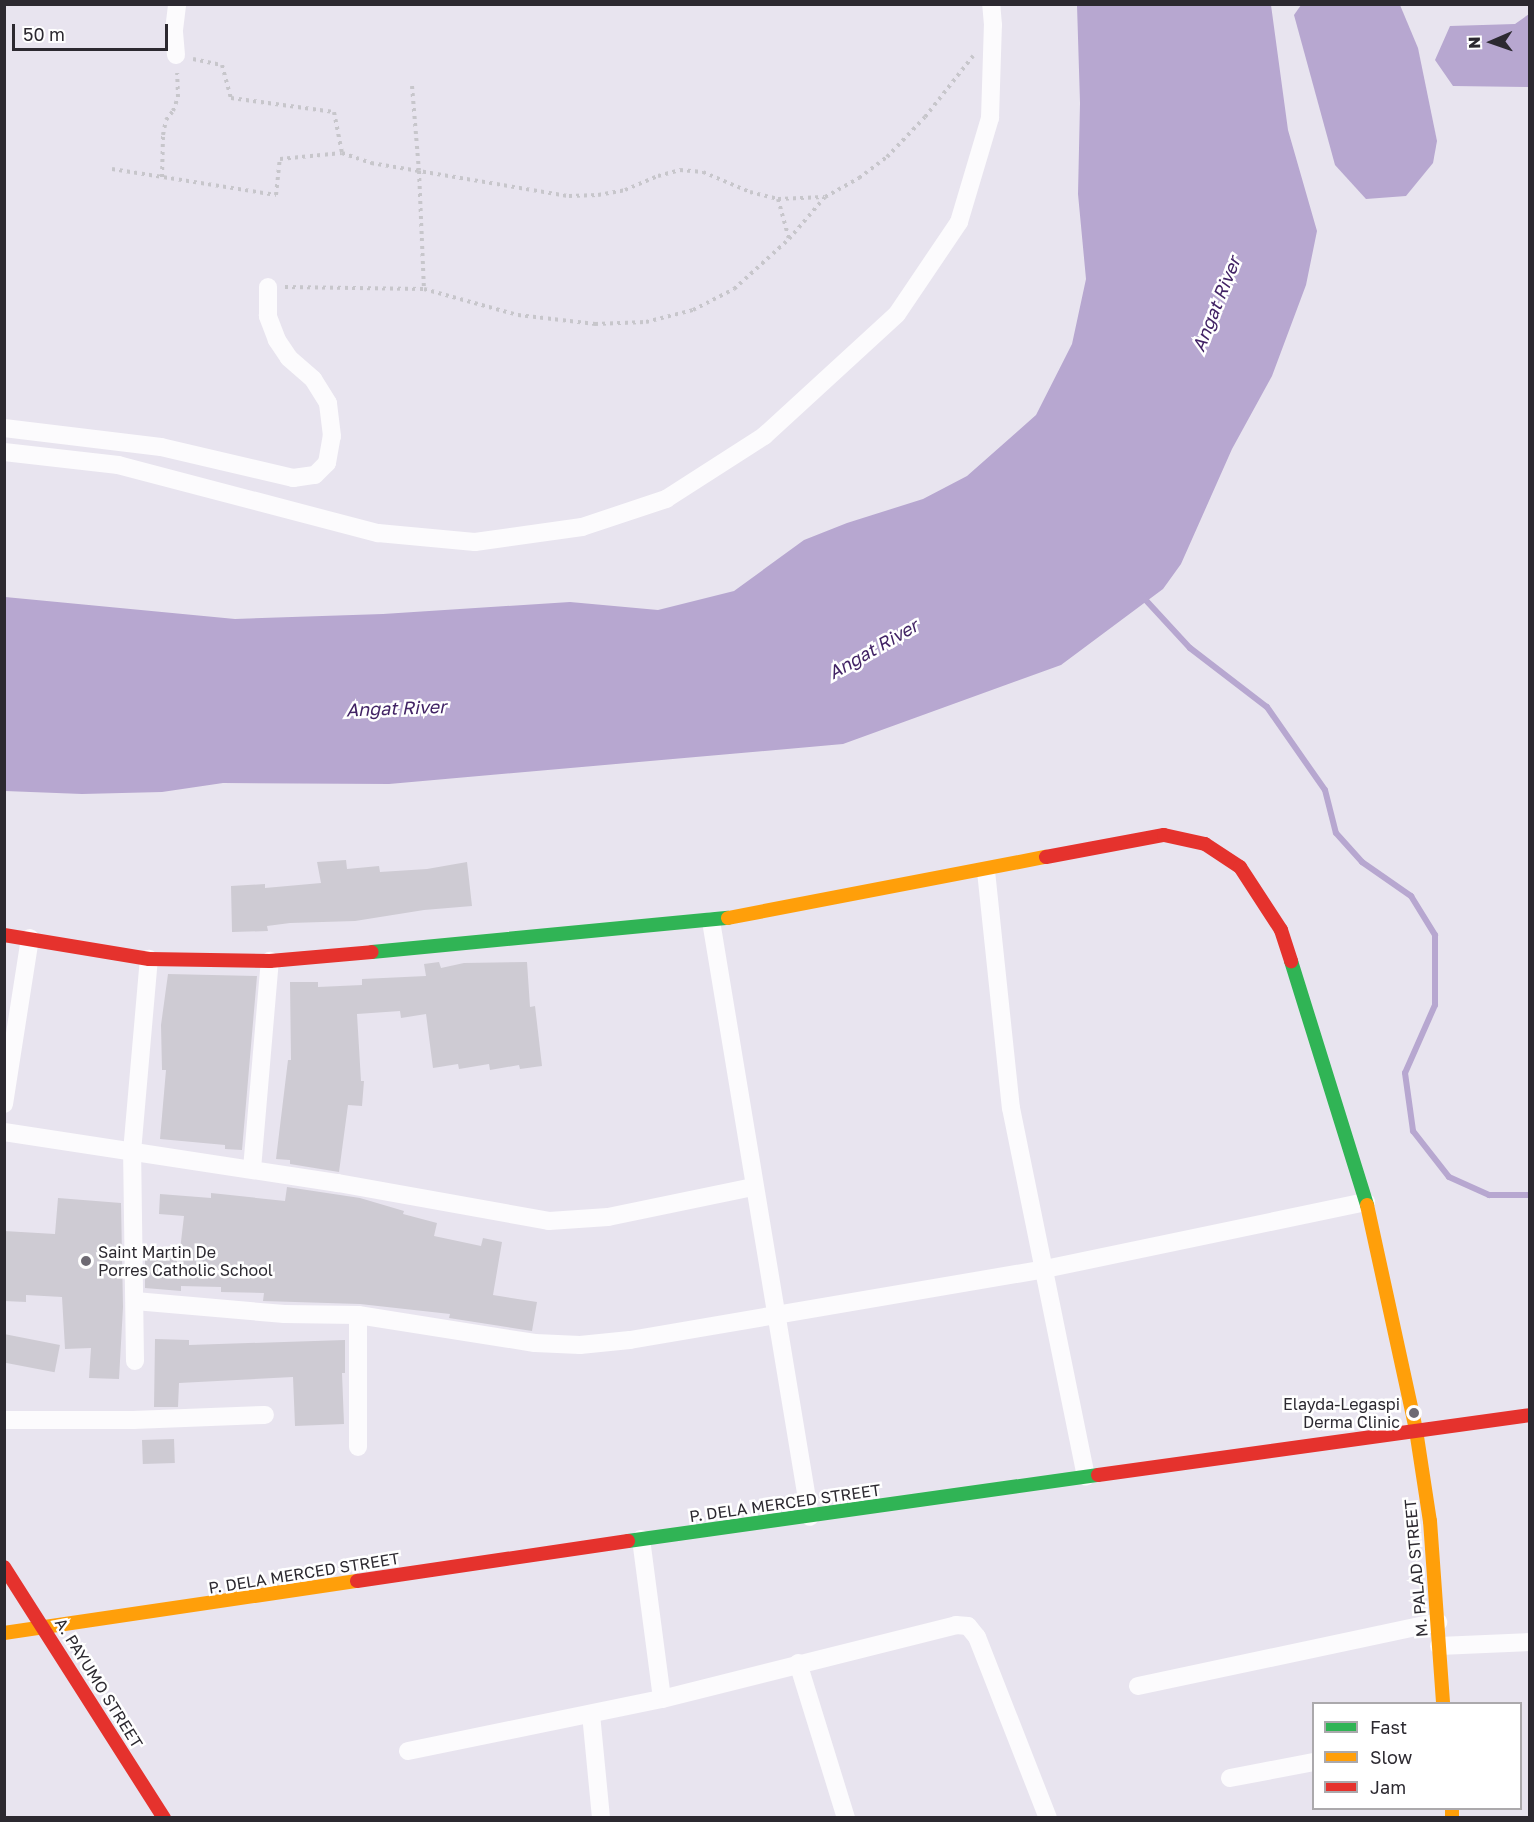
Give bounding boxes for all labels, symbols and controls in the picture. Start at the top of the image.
scale bar [15,12,171,50]
north arrow [1462,12,1522,72]
text: 50 m [23,23,65,45]
text: N [1464,36,1484,49]
water label: Angat River [1187,254,1245,354]
water label: Angat River [824,615,922,683]
water label: Angat River [346,695,446,721]
place label: Saint Martin De Porres Catholic School [98,1242,273,1280]
marker: Saint Martin De Porres Catholic School [79,1254,93,1268]
place label: Elayda-Legaspi Derma Clinic [1283,1394,1400,1432]
marker: Elayda-Legaspi Derma Clinic [1405,1404,1423,1422]
street label: P. DELA MERCED STREET [688,1480,882,1526]
street label: M. PALAD STREET [1400,1498,1432,1638]
street label: P. DELA MERCED STREET [207,1548,401,1598]
street label: A. PAYUMO STREET [51,1614,147,1752]
legend [1312,1702,1522,1810]
text: Fast [1370,1716,1407,1738]
text: Slow [1370,1746,1412,1768]
text: Jam [1370,1776,1406,1798]

